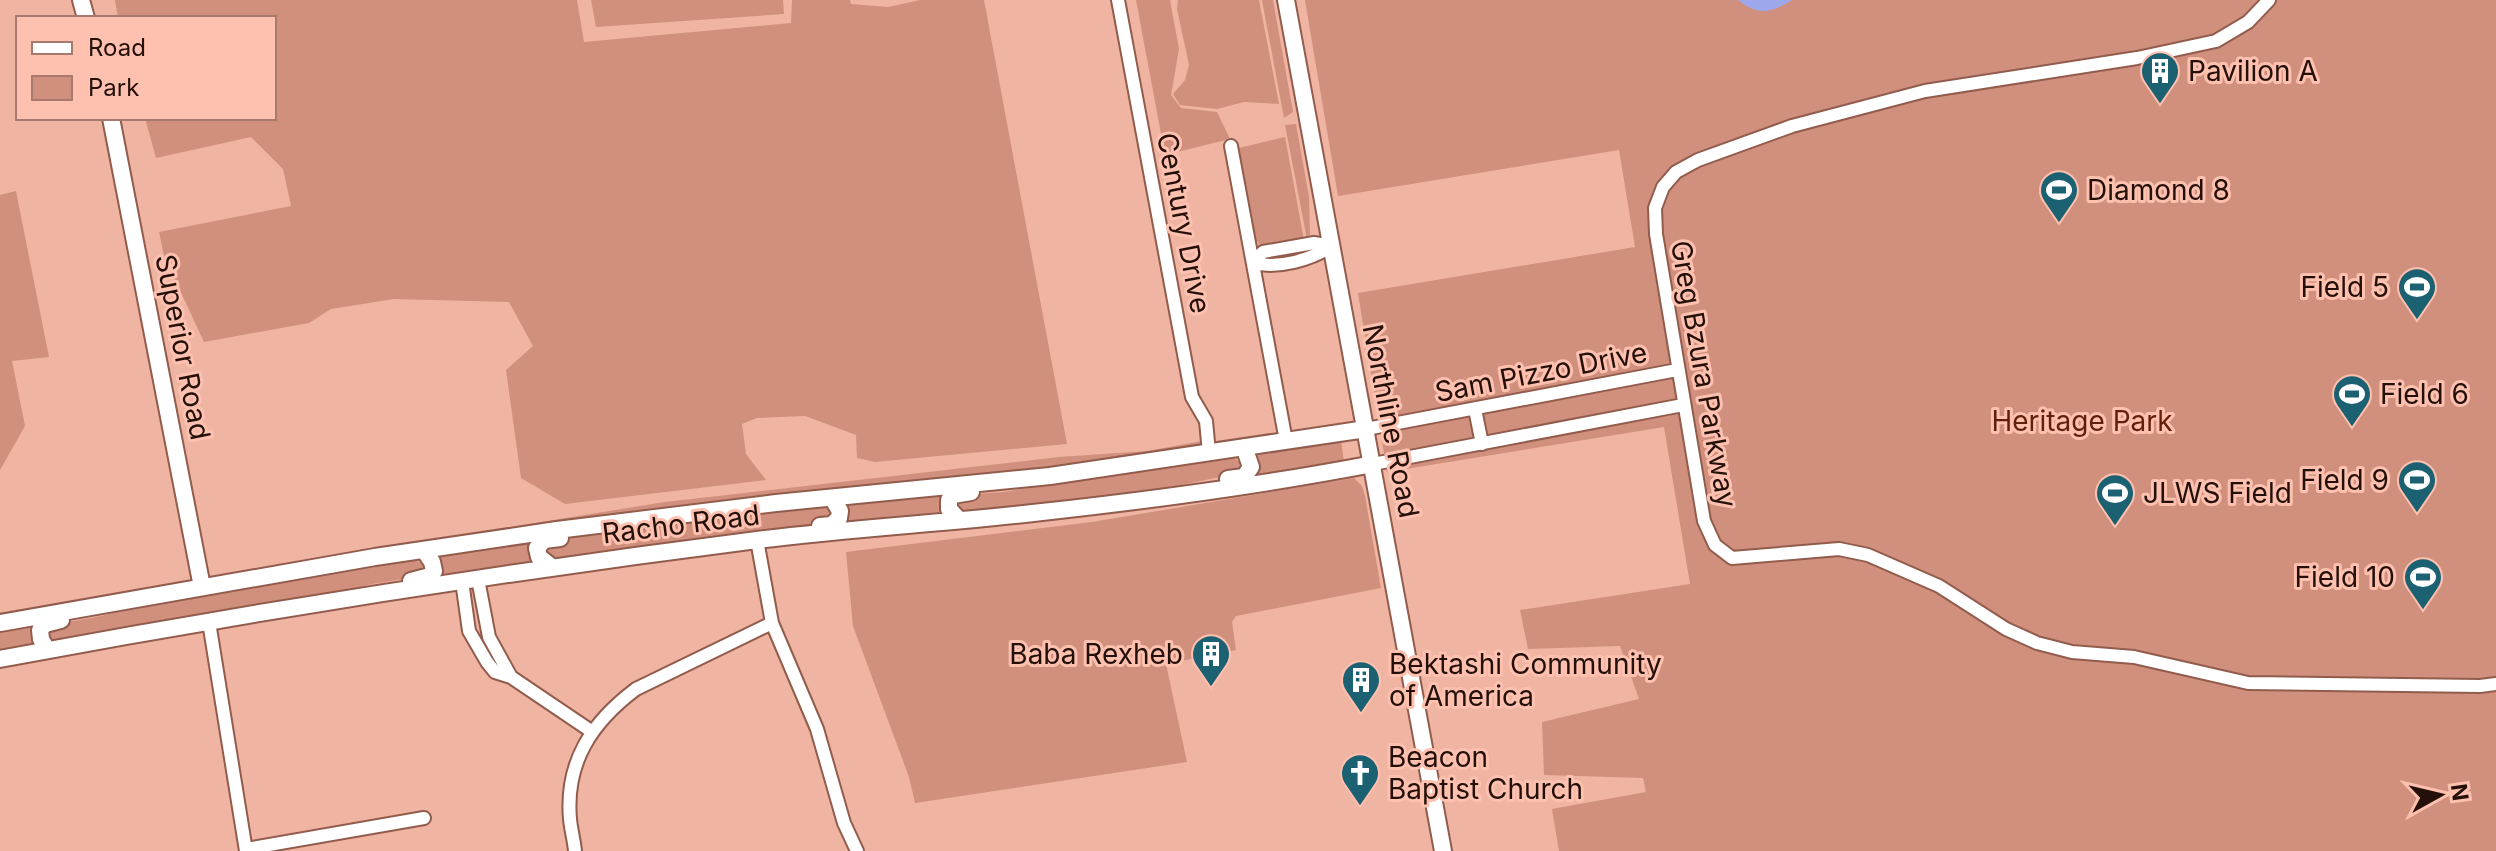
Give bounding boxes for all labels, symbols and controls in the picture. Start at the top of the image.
legend [16,16,276,120]
text: Road [88,33,146,62]
building icon: Pavilion A [2139,50,2181,105]
place label: Pavilion A [2188,54,2318,88]
text: Park [88,73,139,102]
street label: Century Drive [1150,130,1218,316]
sports icon: Diamond 8 [2038,169,2080,224]
place label: Diamond 8 [2087,173,2230,207]
street label: Greg Bzura Parkway [1664,238,1744,510]
street label: Superior Road [148,251,218,443]
sports icon: Field 5 [2396,266,2438,321]
place label: Field 5 [2301,270,2389,304]
street label: Northline Road [1356,321,1426,521]
street label: Sam Pizzo Drive [1432,335,1650,409]
sports icon: Field 6 [2331,373,2373,428]
place label: Field 6 [2380,377,2469,411]
park label: Heritage Park [1991,404,2173,438]
sports icon: Field 9 [2396,459,2438,514]
place label: Field 9 [2300,463,2389,497]
sports icon: JLWS Field [2094,472,2136,527]
place label: JLWS Field [2143,476,2292,510]
street label: Racho Road [600,497,762,551]
sports icon: Field 10 [2402,556,2444,611]
place label: Field 10 [2295,560,2395,594]
building icon: Baba Rexheb [1190,633,1232,688]
place label: Baba Rexheb [1009,637,1183,671]
place label: Bektashi Community of America [1389,647,1662,713]
building icon: Bektashi Community of America [1340,659,1382,714]
place label: Beacon Baptist Church [1388,740,1583,806]
church icon: Beacon Baptist Church [1339,752,1381,807]
north arrow [2400,755,2480,835]
text: N [2446,782,2474,802]

